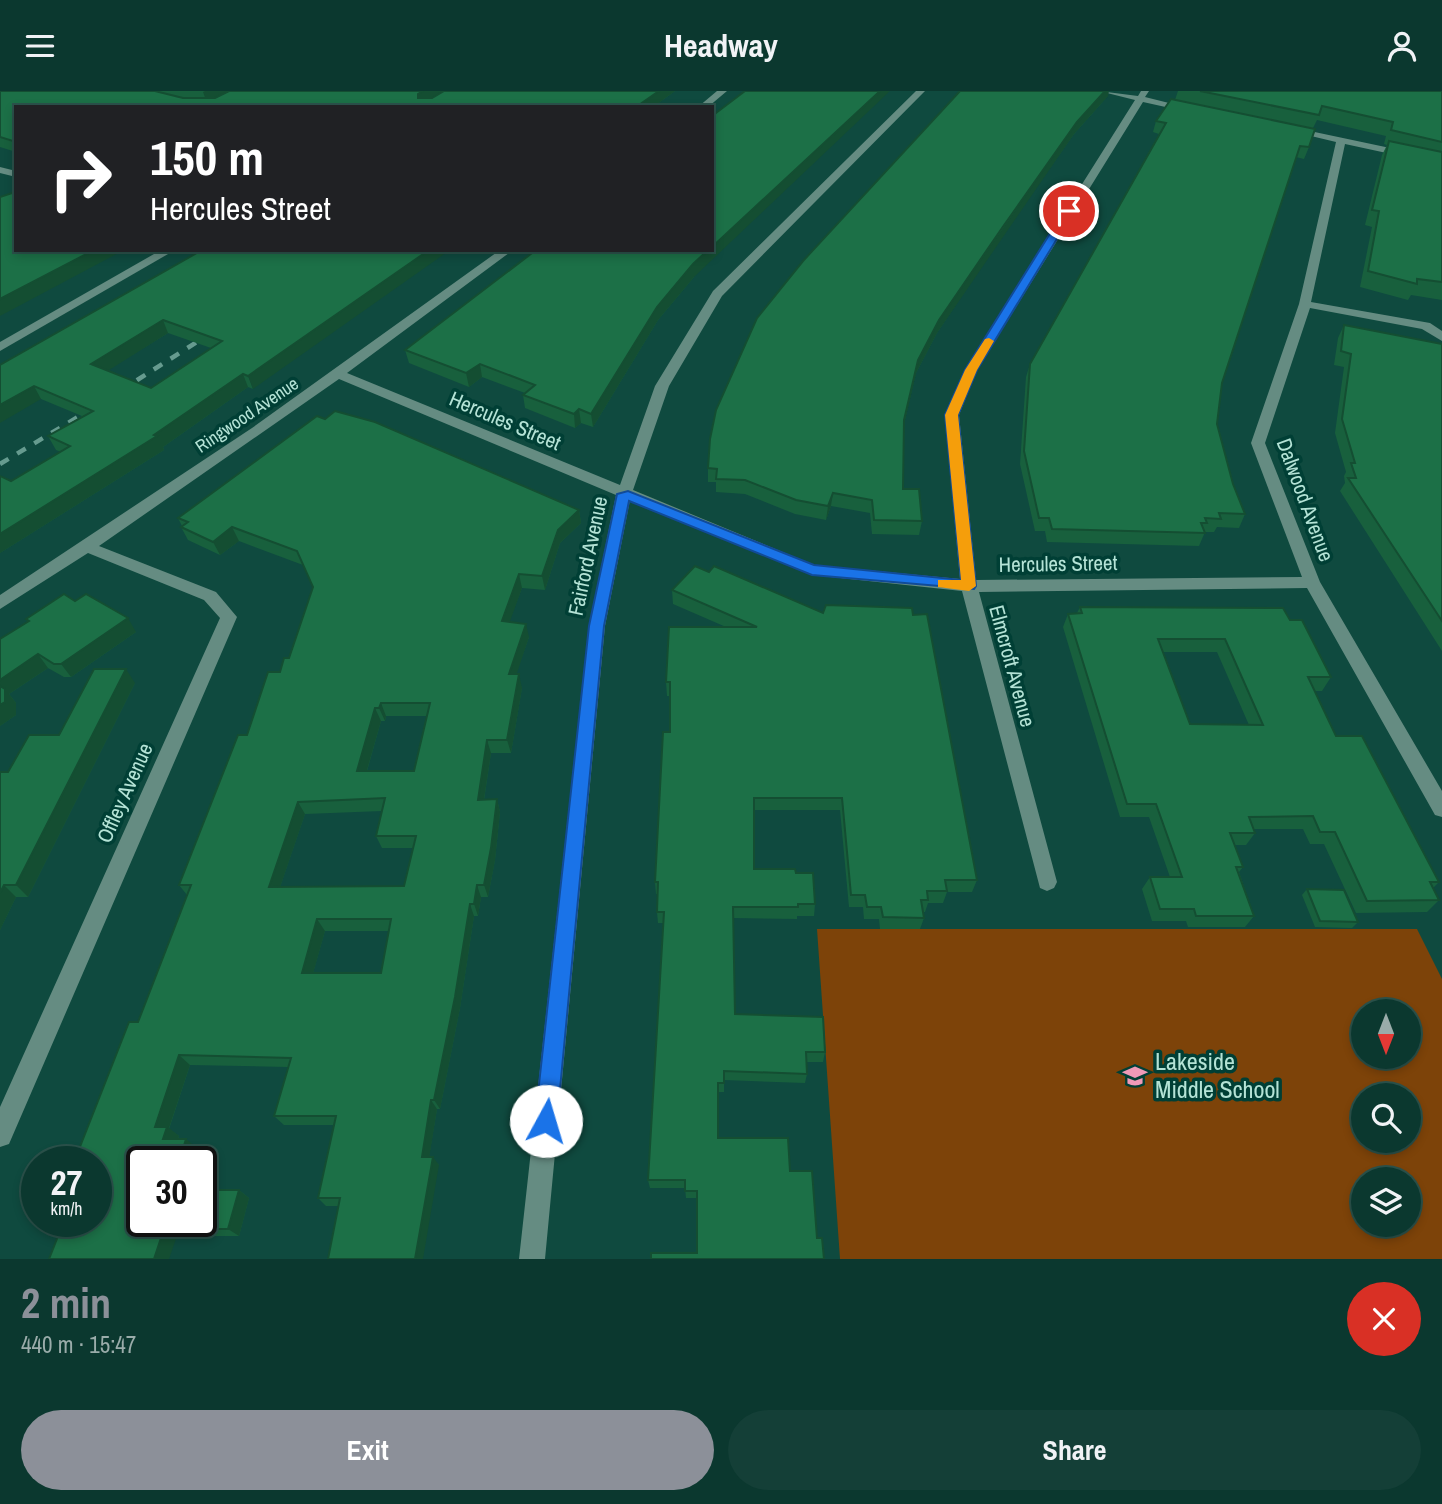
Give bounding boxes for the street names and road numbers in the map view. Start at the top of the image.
street label: Ringwood Avenue [190,371,303,458]
street label: Hercules Street [445,384,566,457]
street label: Dalwood Avenue [1270,434,1341,565]
street label: Fairford Avenue [561,494,614,618]
street label: Hercules Street [998,548,1118,579]
street label: Elmcroft Avenue [982,602,1043,730]
street label: Offley Avenue [90,738,159,847]

